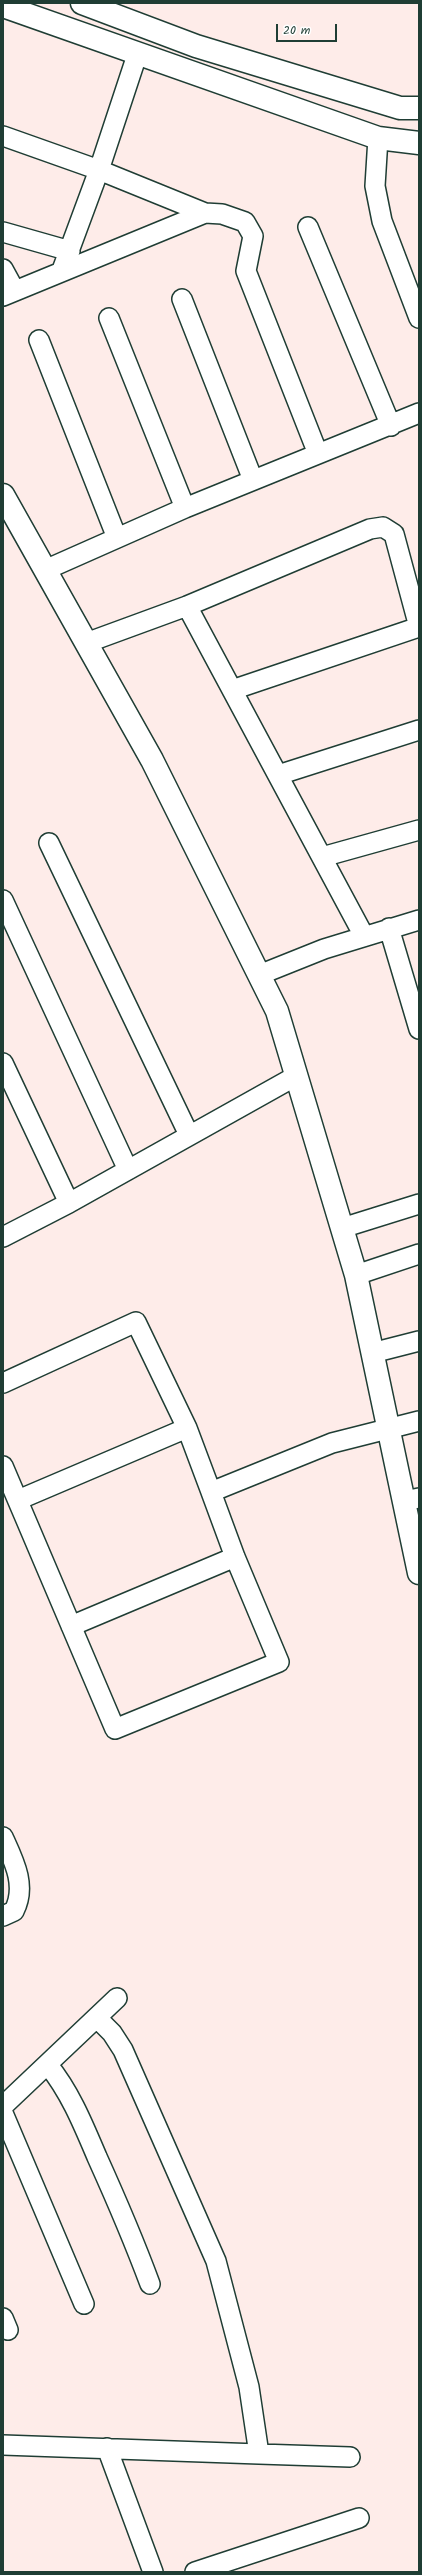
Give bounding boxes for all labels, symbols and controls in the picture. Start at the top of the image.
scale bar [278,16,339,42]
text: 20 m [283,21,310,40]

